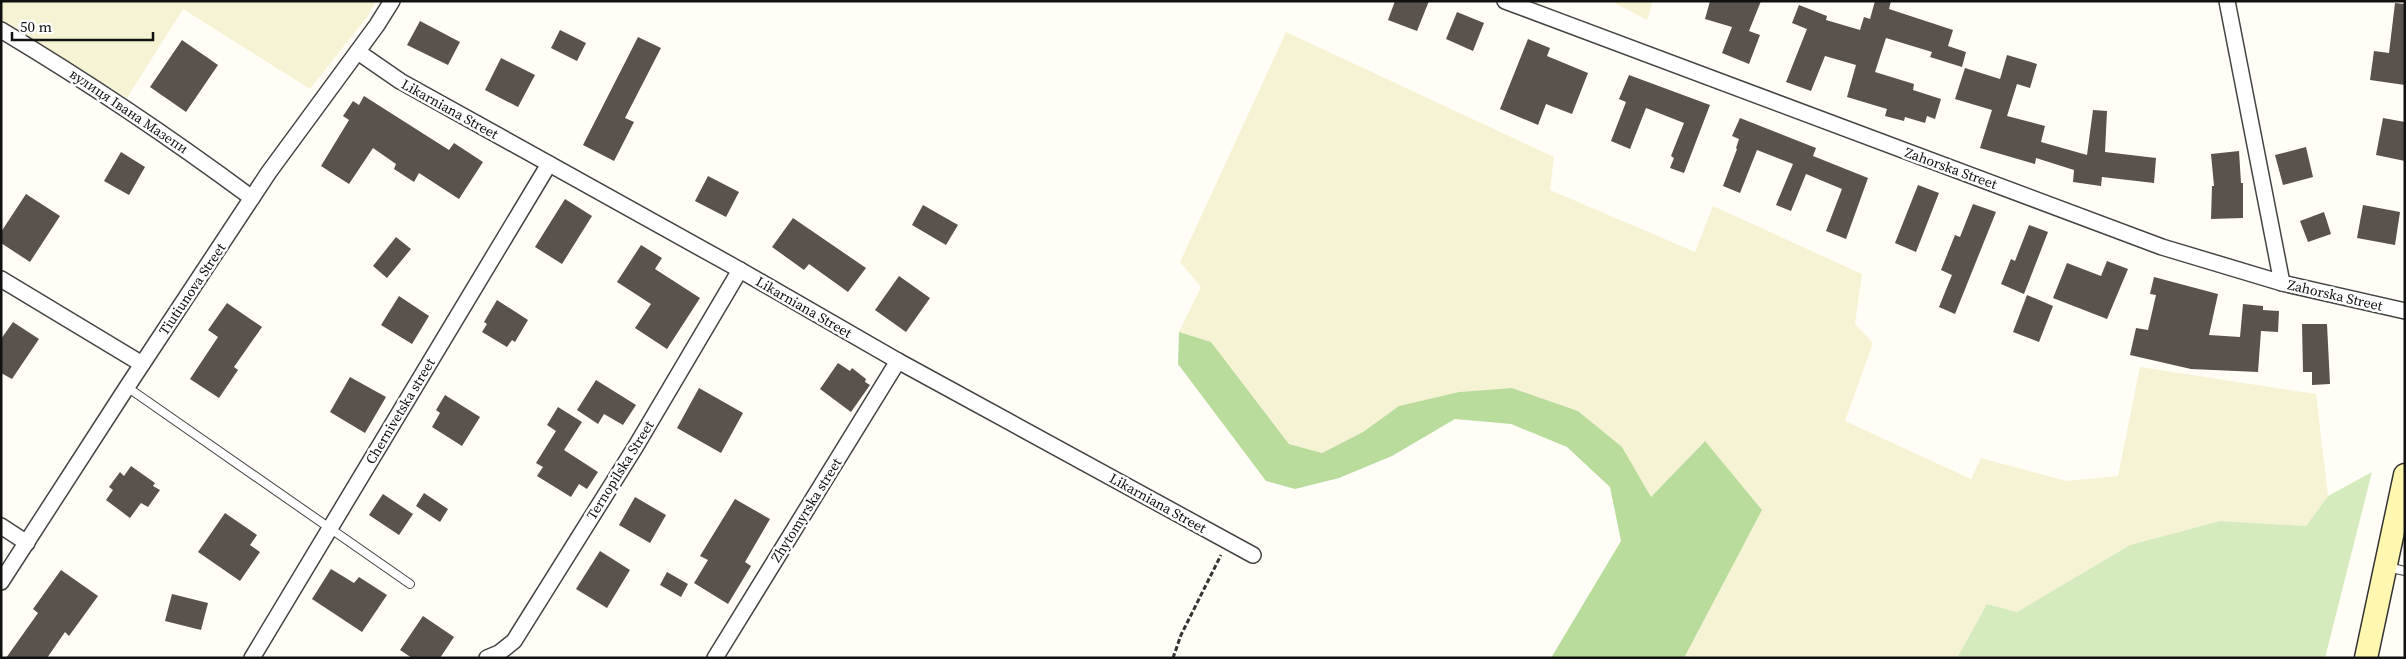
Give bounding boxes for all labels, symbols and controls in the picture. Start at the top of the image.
scale bar [12,10,154,42]
text: 50 m [20,16,52,37]
street label: вулиця Івана Мазепи [66,64,192,158]
street label: Likarniana Street [398,74,502,144]
street label: Zahorska Street [1902,142,2000,194]
street label: Tiutiunova Street [154,239,231,339]
street label: Likarniana Street [752,271,856,343]
street label: Zahorska Street [2286,274,2385,316]
street label: Chernivetska street [360,354,440,468]
street label: Ternopilska Street [582,416,659,523]
street label: Zhytomyrska street [766,454,846,566]
street label: Likarniana Street [1106,468,1210,538]

